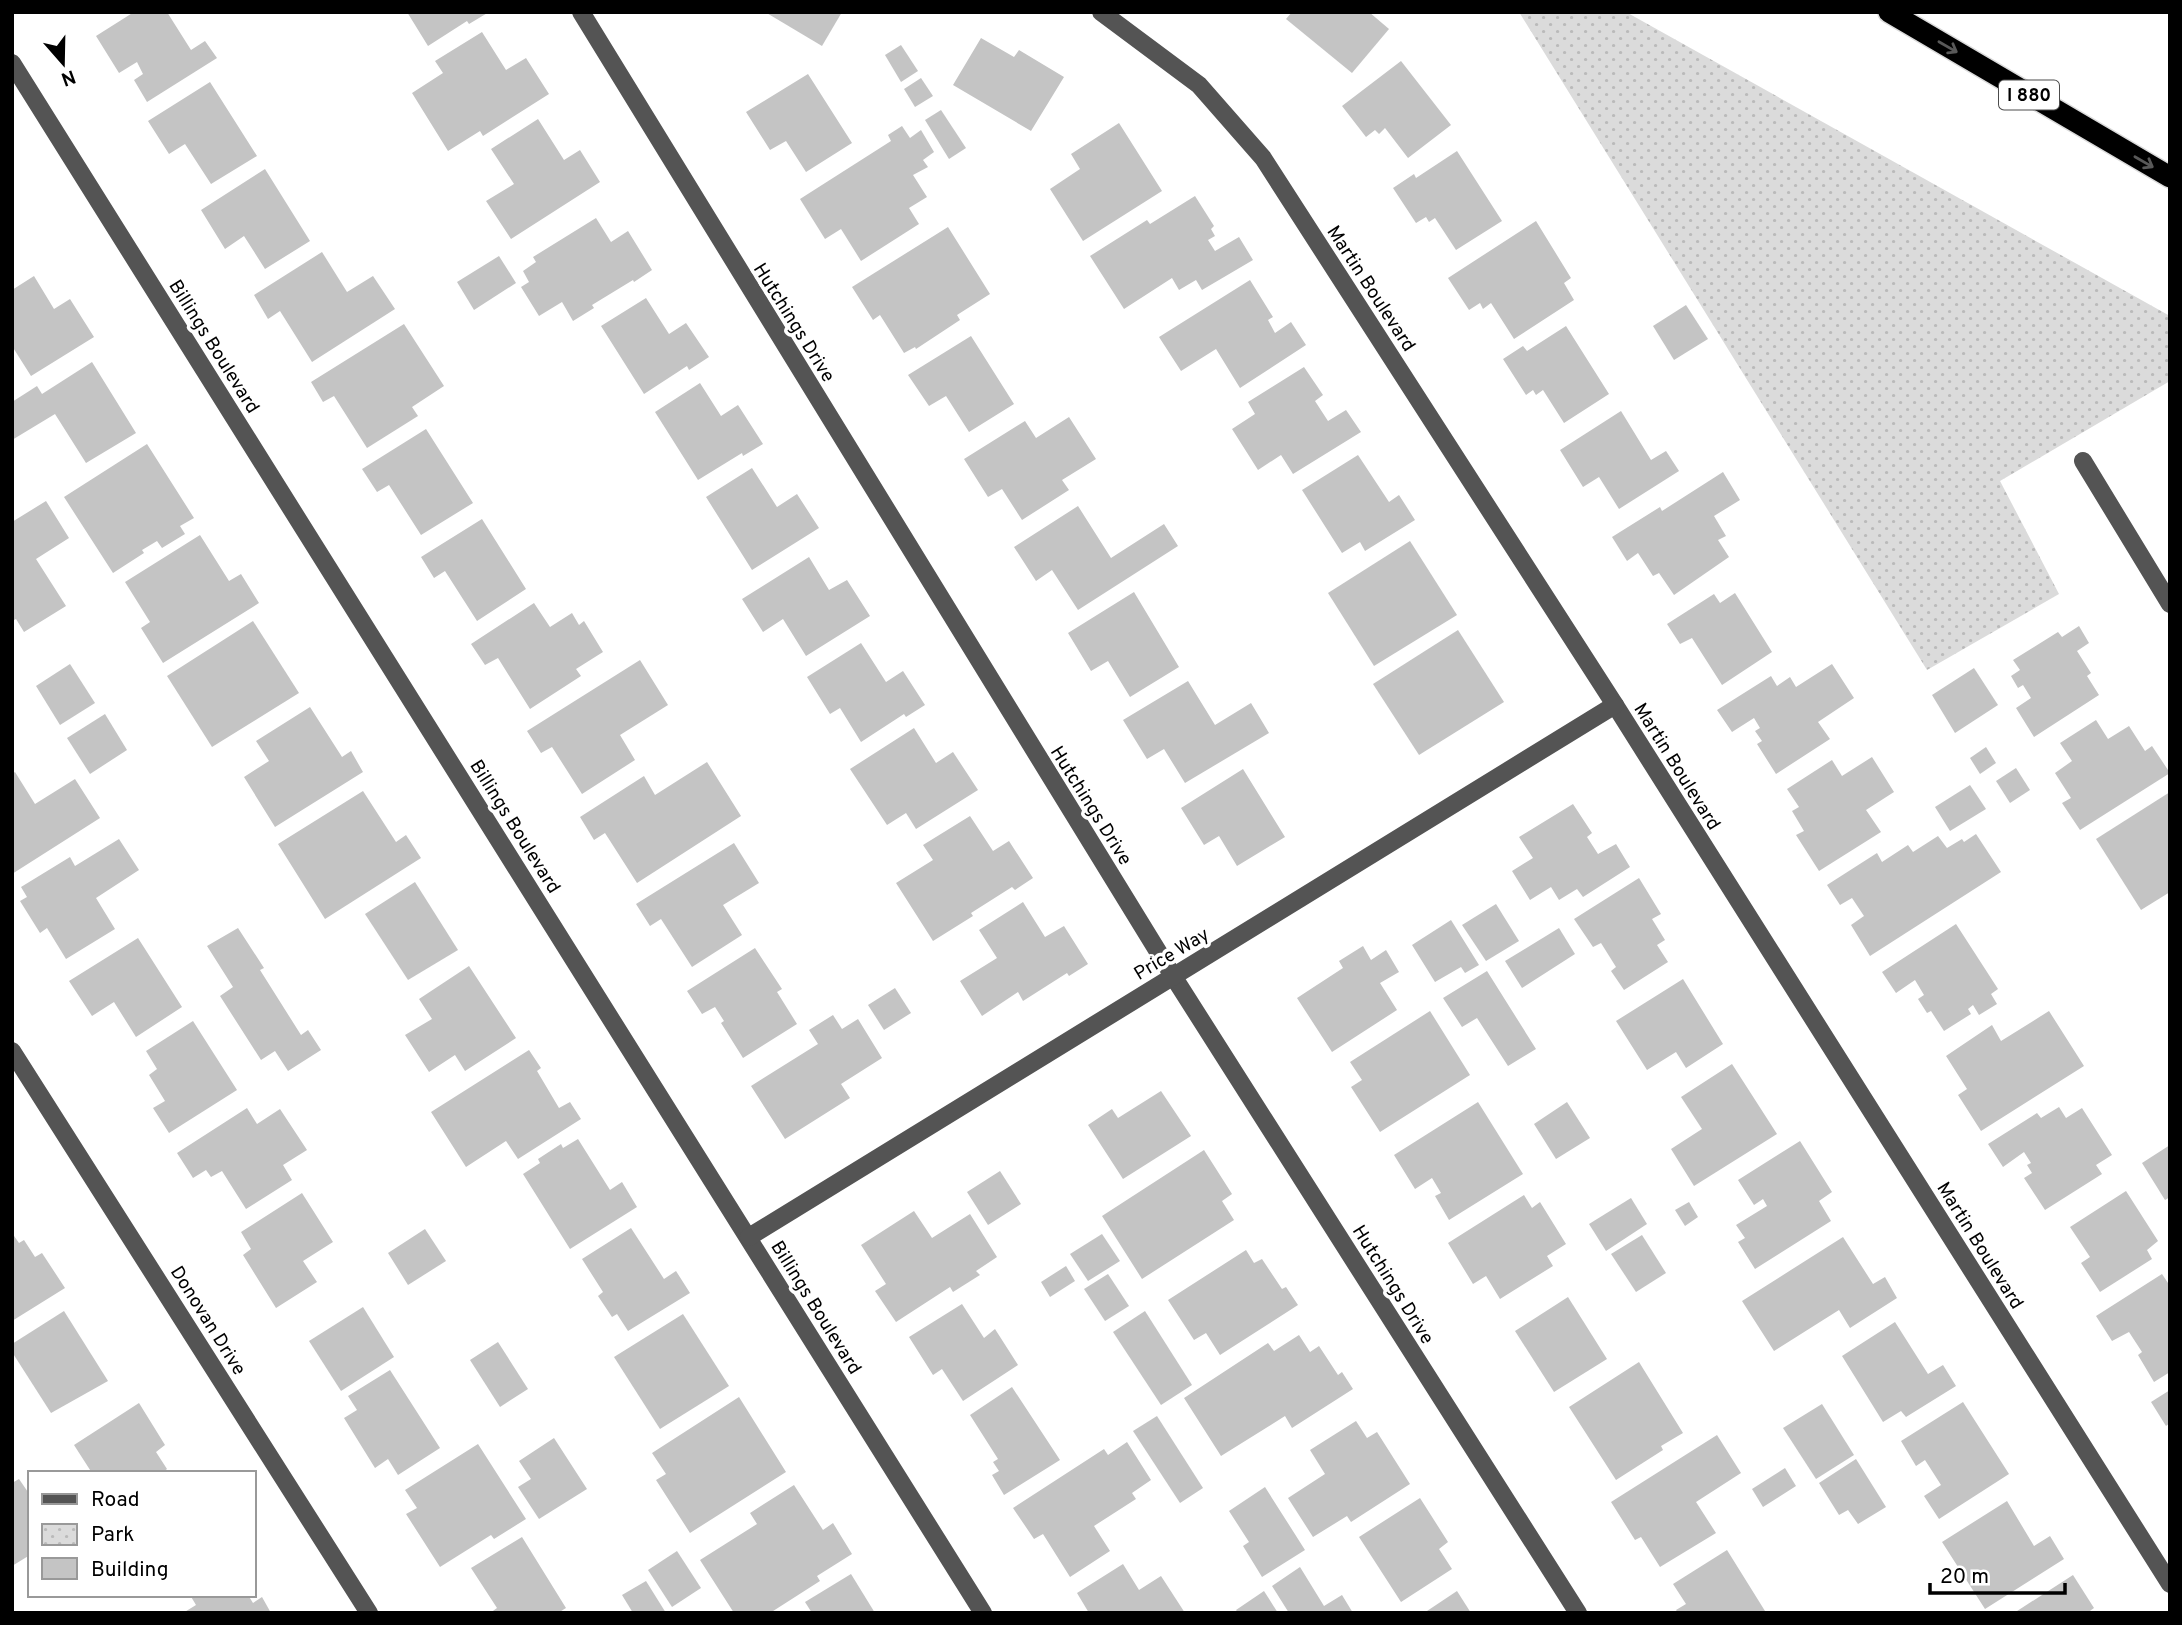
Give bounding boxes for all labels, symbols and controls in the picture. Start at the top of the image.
north arrow [28,28,98,98]
one-way arrow [1937,40,1957,54]
text: N [58,63,79,91]
road number: I 880 [1999,80,2059,110]
one-way arrow [2133,155,2153,169]
street label: Martin Boulevard [1321,222,1420,357]
street label: Hutchings Drive [747,259,840,387]
street label: Billings Boulevard [163,276,264,418]
street label: Martin Boulevard [1628,699,1725,835]
street label: Hutchings Drive [1044,742,1137,870]
street label: Billings Boulevard [464,756,565,898]
street label: Price Way [1130,923,1214,987]
street label: Martin Boulevard [1931,1178,2028,1314]
street label: Hutchings Drive [1346,1221,1439,1349]
street label: Billings Boulevard [765,1237,866,1379]
street label: Donovan Drive [164,1262,250,1380]
legend [28,1471,256,1597]
text: Road [91,1487,140,1514]
text: Park [91,1522,134,1549]
scale bar [1930,1552,2065,1596]
text: Building [91,1557,169,1584]
text: 20 m [1940,1564,1989,1591]

